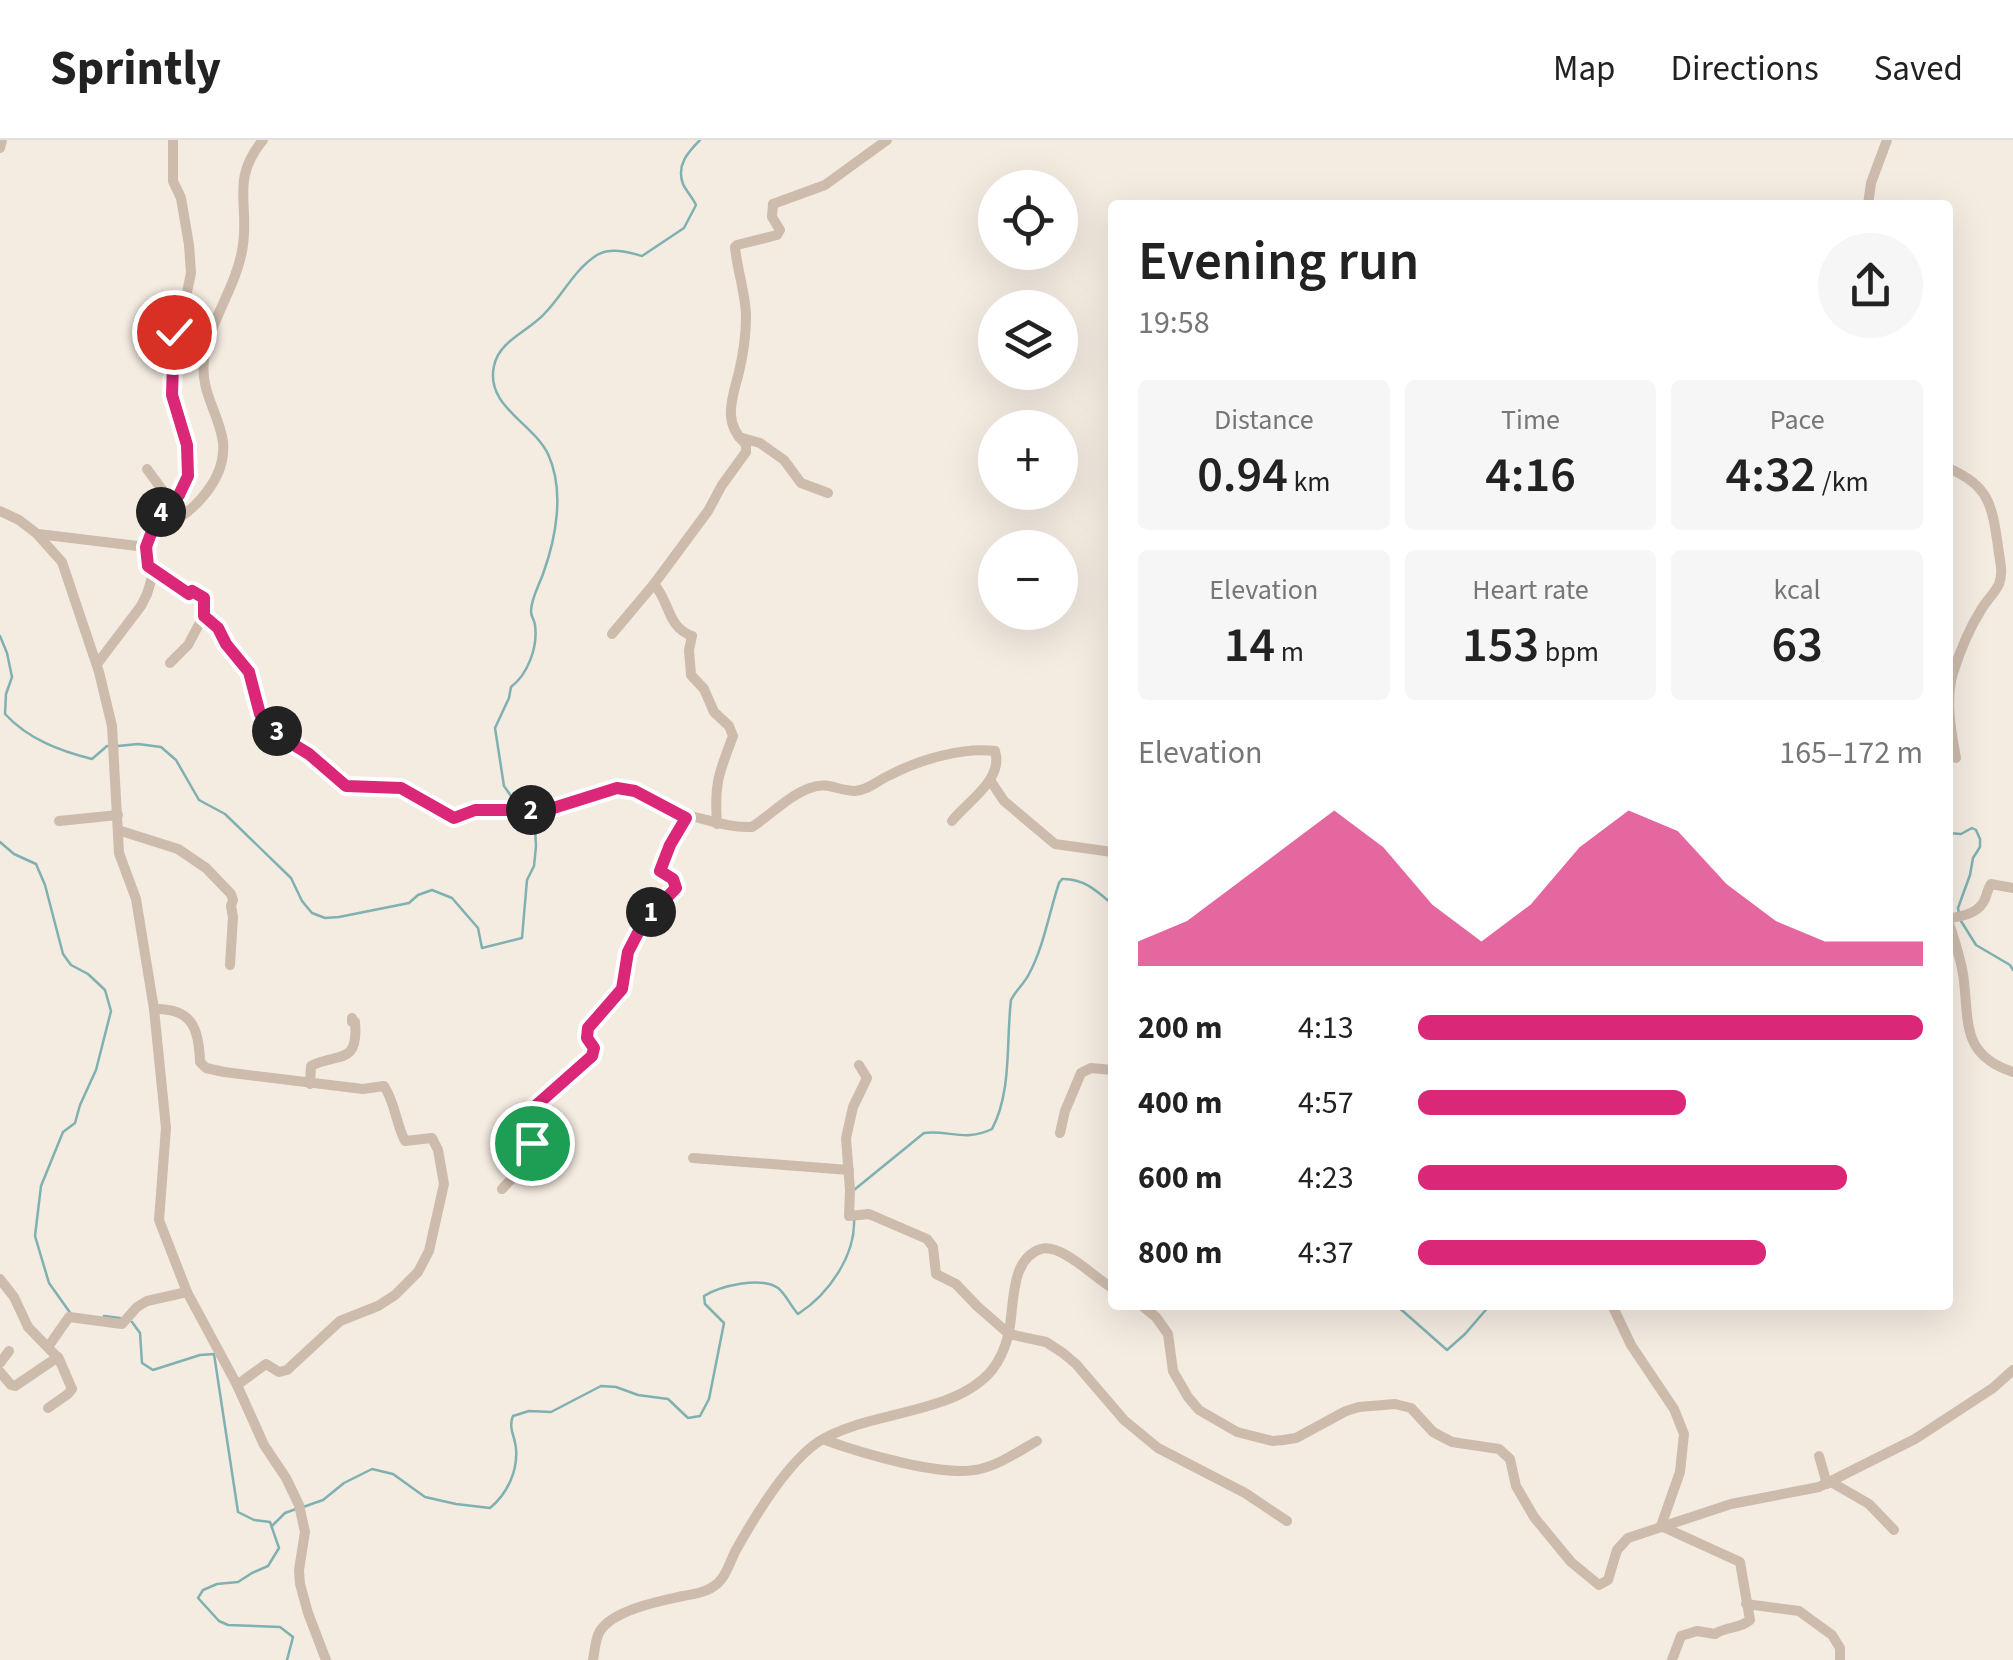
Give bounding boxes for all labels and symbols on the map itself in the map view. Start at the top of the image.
pin [132,290,217,375]
pin: 4 [136,487,186,537]
pin: 3 [252,706,302,756]
pin: 2 [506,785,556,835]
pin: 1 [626,887,676,937]
pin [490,1101,575,1186]

